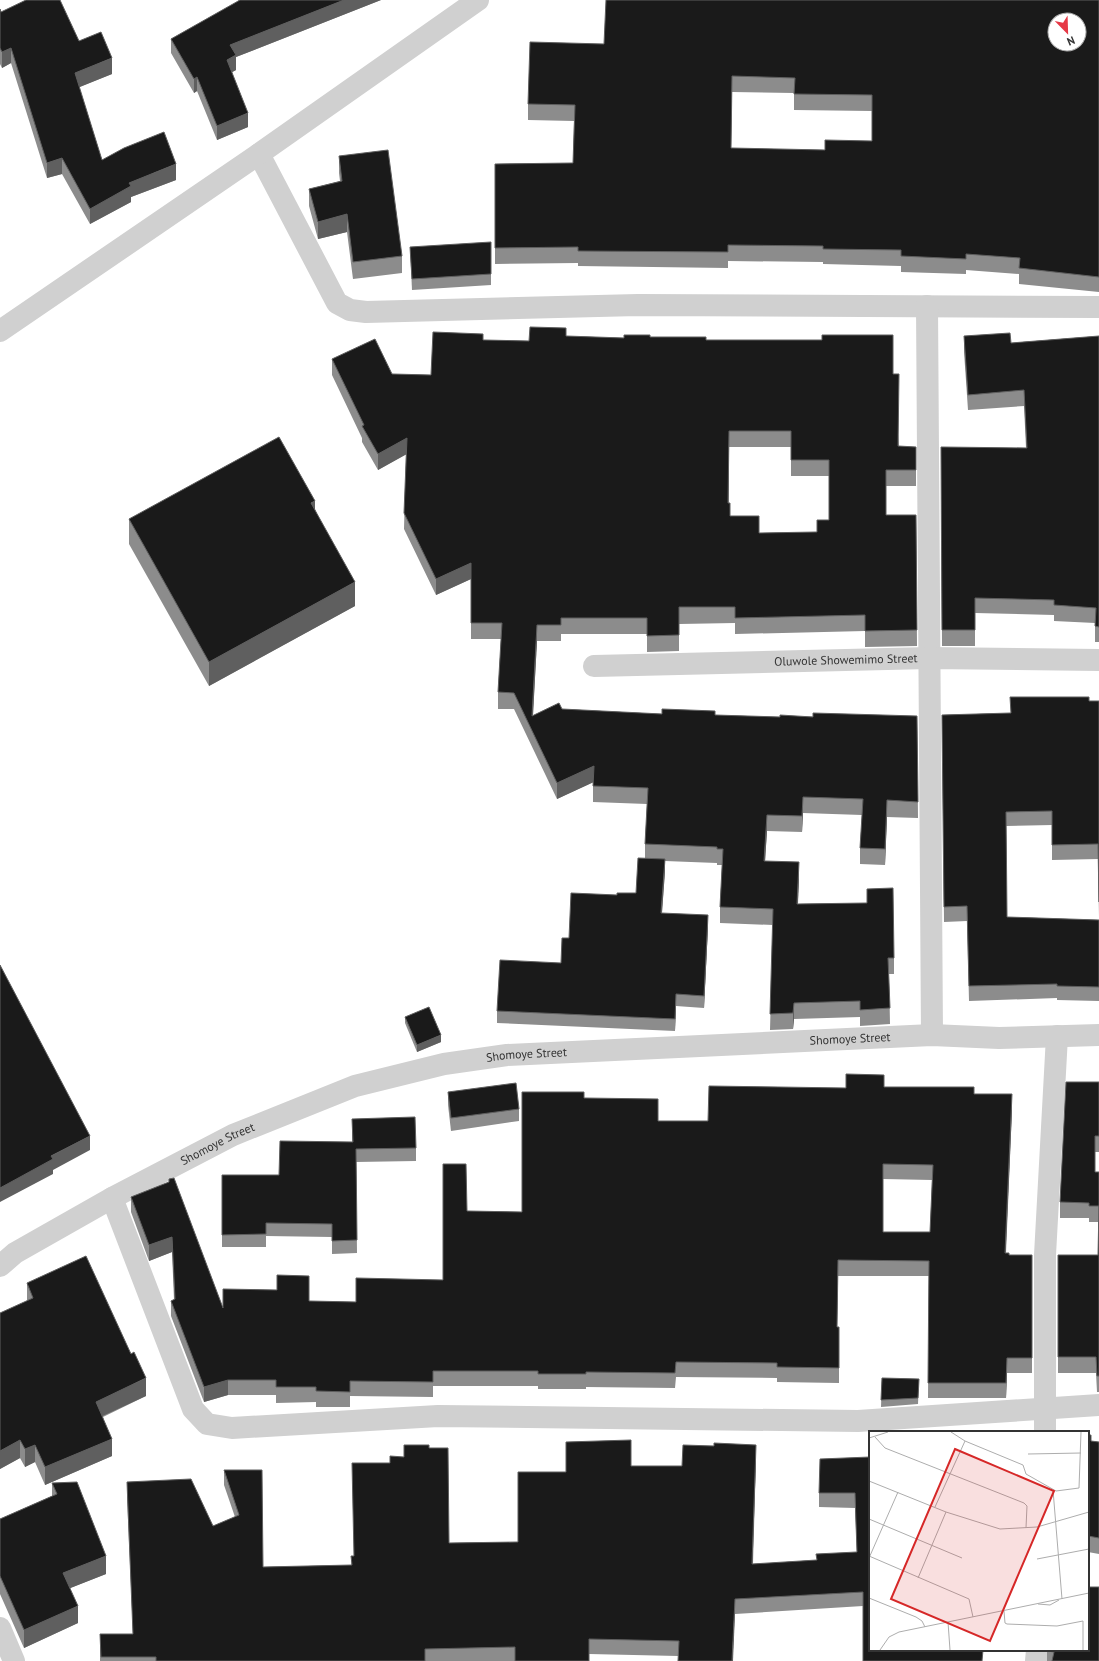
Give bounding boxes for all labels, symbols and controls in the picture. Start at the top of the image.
north arrow [1047,12,1087,52]
text: N [1065,33,1077,49]
street label: Oluwole Showemimo Street [774,650,918,669]
street label: Shomoye Street [809,1029,891,1048]
street label: Shomoye Street [485,1044,567,1065]
street label: Shomoye Street [178,1119,257,1168]
inset map [869,1431,1089,1651]

